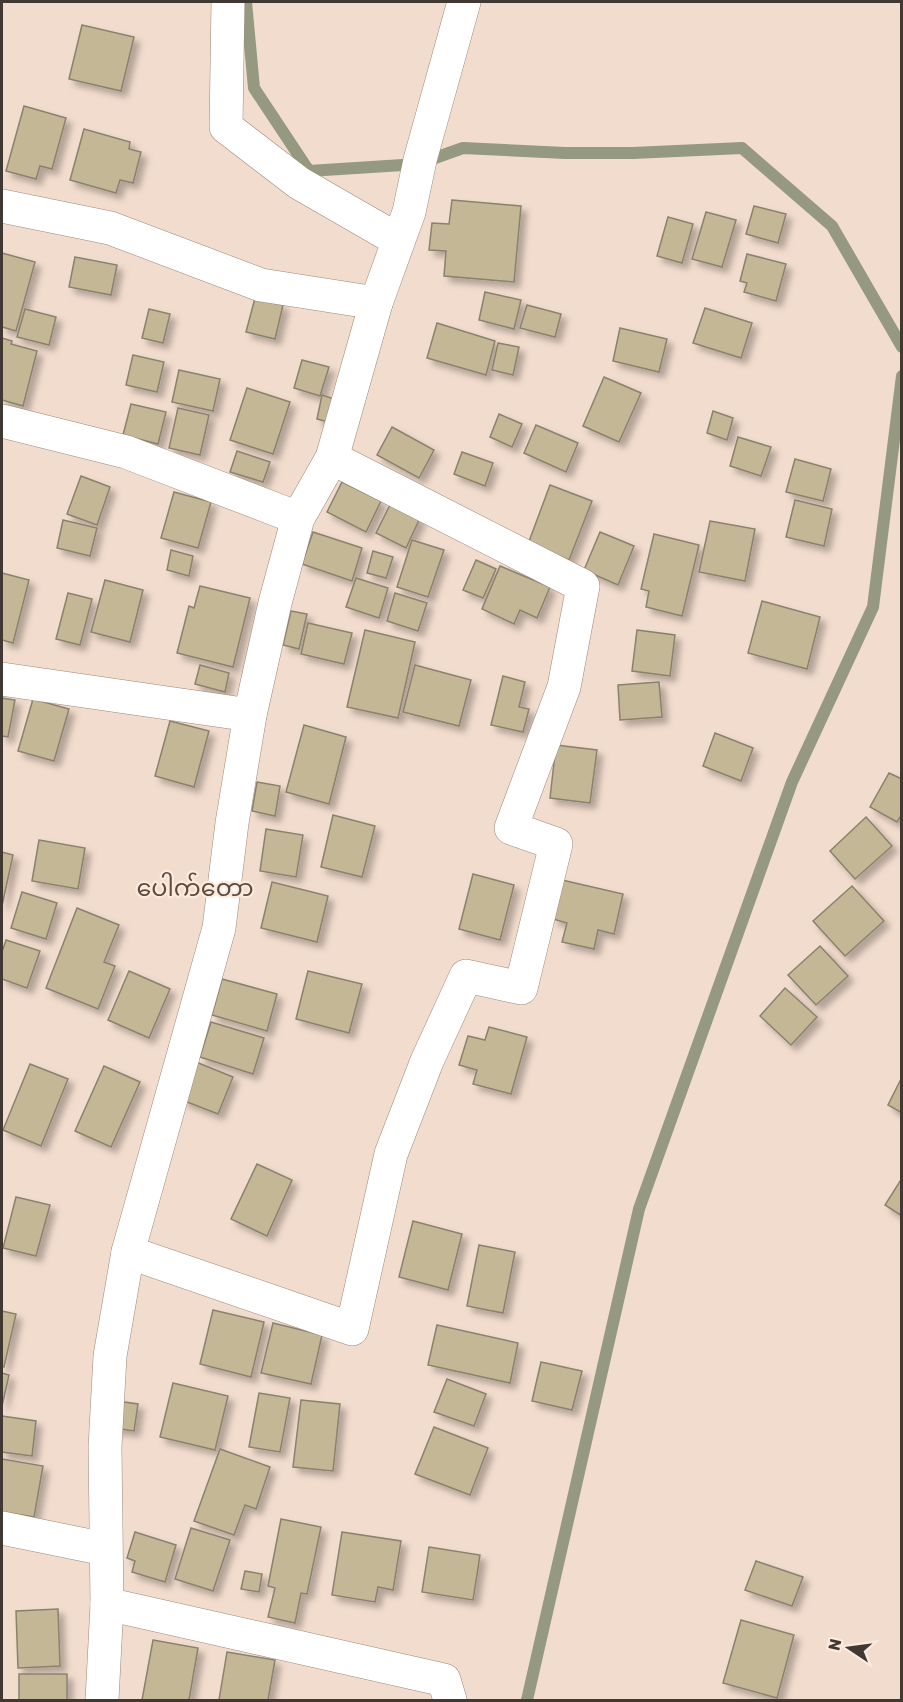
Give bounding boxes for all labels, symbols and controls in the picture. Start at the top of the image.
district label: ပေါက်တော [136,872,254,902]
north arrow [819,1618,879,1678]
text: N [824,1637,845,1652]

